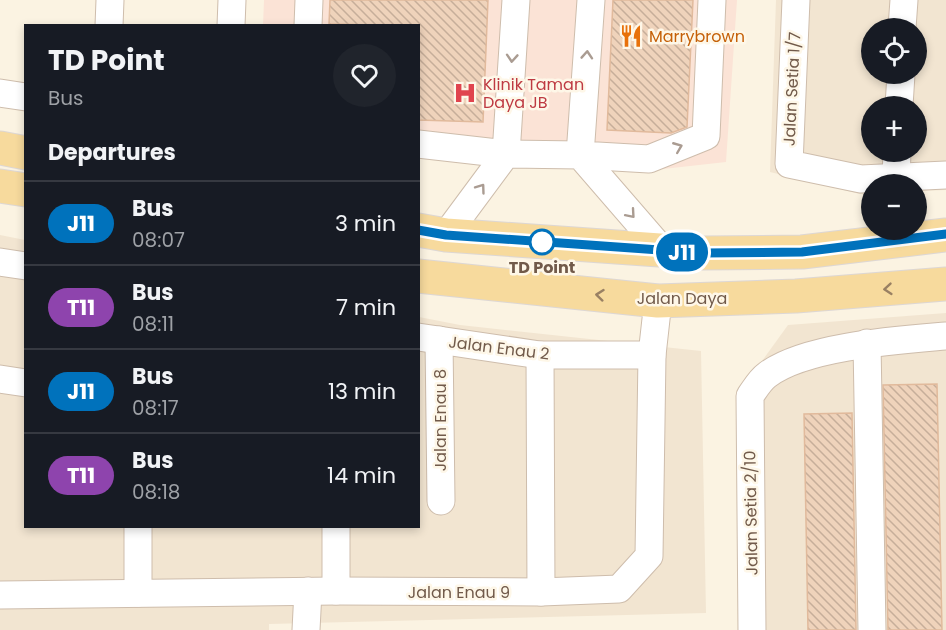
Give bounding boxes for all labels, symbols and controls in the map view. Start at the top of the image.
map controls [861,18,927,240]
button: locate [861,18,927,84]
restaurant icon: Marrybrown [618,23,644,49]
place label: Marrybrown [649,25,745,48]
street label: Jalan Setia 1/7 [778,31,806,147]
text: TD Point [48,41,165,80]
button: heart [333,44,396,107]
one-way arrow [580,51,593,60]
one-way arrow [506,54,519,63]
place label: Klinik Taman Daya JB [483,73,584,114]
hospital icon: Klinik Taman Daya JB [452,80,478,106]
text: Bus [48,84,84,112]
button: + [861,96,927,162]
text: Departures [48,137,176,168]
one-way arrow [672,142,683,154]
button: − [861,174,927,240]
one-way arrow [473,184,484,195]
text: Bus [132,193,174,224]
one-way arrow [624,207,635,218]
text: 3 min [335,208,396,239]
text: J11 [67,209,95,238]
text: 08:07 [132,226,185,254]
marker: TD Point [529,229,555,255]
line badge: J11 [648,232,716,272]
text: J11 [668,238,696,267]
place label: TD Point [509,256,575,279]
text: Bus [132,277,174,308]
one-way arrow [883,282,892,295]
street label: Jalan Daya [637,287,727,310]
one-way arrow [595,289,604,302]
text: 7 min [336,292,396,323]
text: T11 [67,293,95,322]
text: 08:11 [132,310,174,338]
street label: Jalan Enau 2 [447,330,551,366]
text: Bus [132,361,174,392]
street label: Jalan Enau 8 [429,369,452,471]
text: 13 min [328,376,396,407]
text: J11 [67,377,95,406]
text: 08:17 [132,394,179,422]
text: Bus [132,445,174,476]
street label: Jalan Setia 2/10 [738,450,764,576]
text: 14 min [327,460,396,491]
text: T11 [67,461,95,490]
text: 08:18 [132,478,180,506]
street label: Jalan Enau 9 [408,581,510,604]

